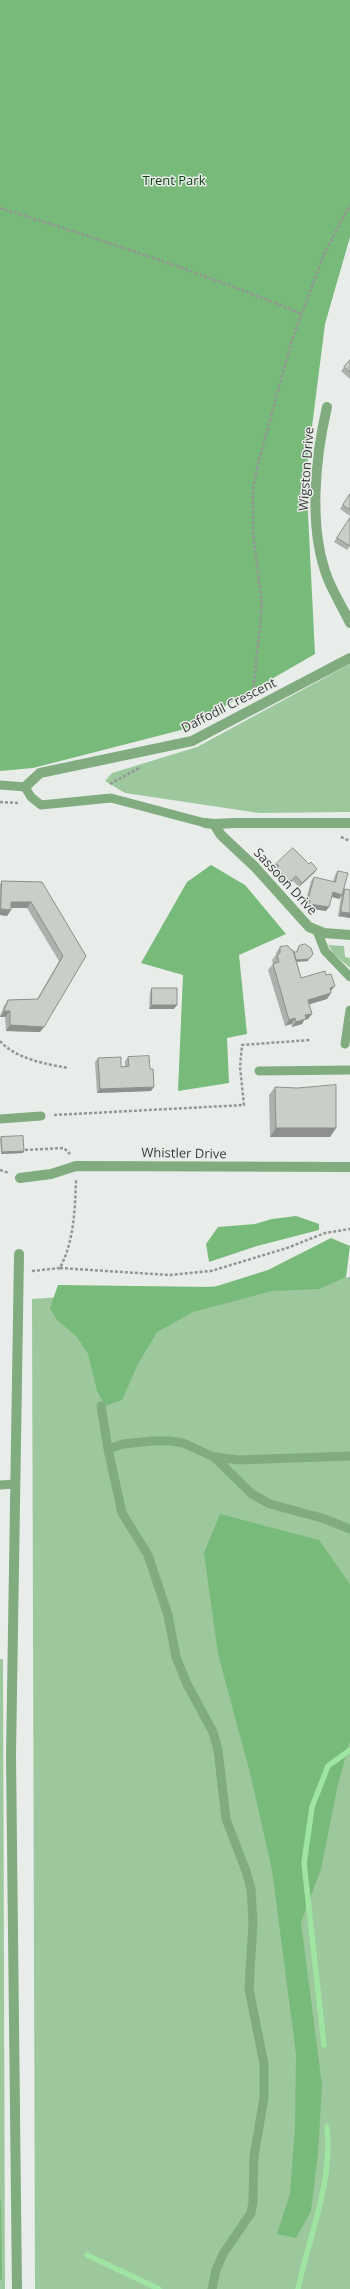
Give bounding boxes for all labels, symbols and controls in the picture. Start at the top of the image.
park label: Trent Park [143,173,205,189]
street label: Wigston Drive [296,426,318,512]
street label: Daffodil Crescent [179,675,279,737]
street label: Sassoon Drive [250,845,320,919]
street label: Whistler Drive [141,1145,227,1163]

